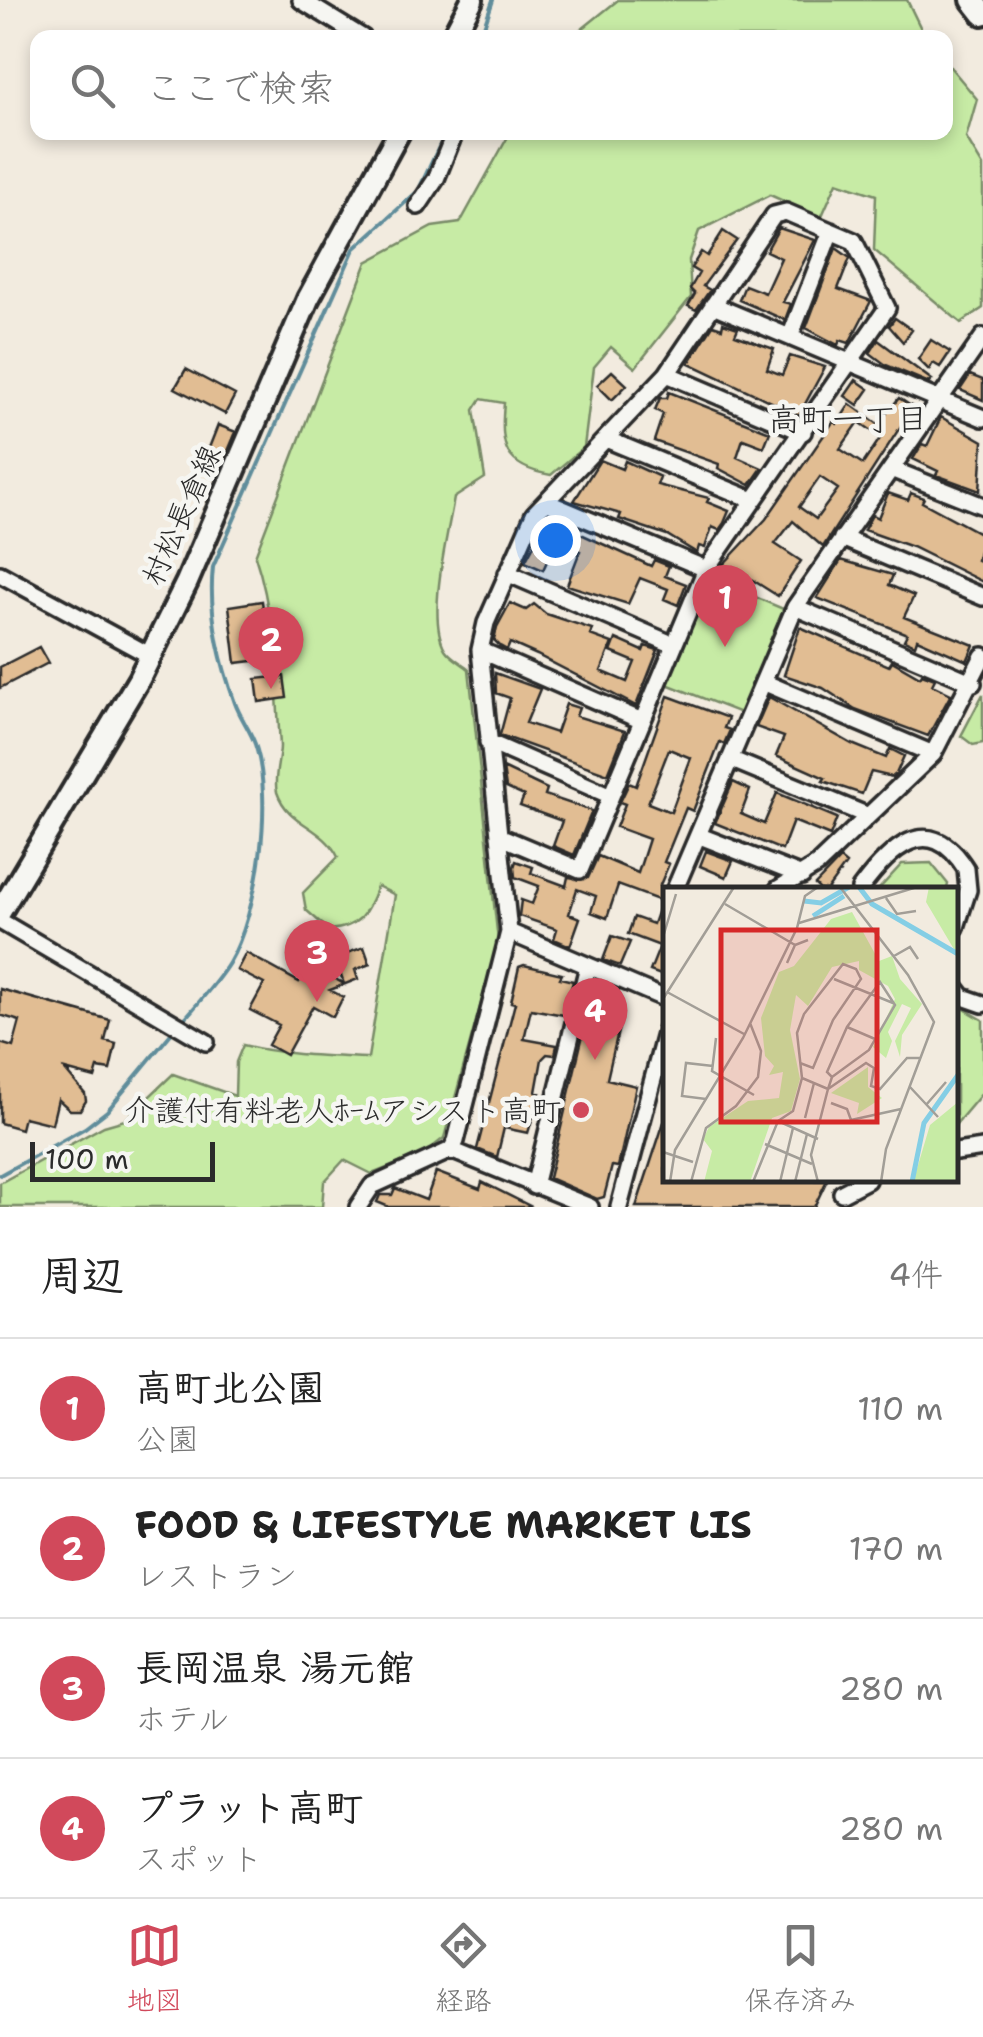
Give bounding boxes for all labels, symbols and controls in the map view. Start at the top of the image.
search box [30,30,953,140]
icon: search [65,58,120,113]
text: ここで検索 [145,62,335,113]
district label: 高町一丁目 [768,397,928,440]
street label: 村松長倉線 [132,438,230,592]
your location [530,515,581,566]
pin: 1 [692,564,758,647]
pin: 2 [238,606,304,689]
inset map [663,887,958,1182]
pin: 3 [284,920,350,1002]
pin: 4 [562,978,628,1060]
place label: 介護付有料老人ﾎｰﾑアシスト高町 [124,1090,561,1131]
marker: 介護付有料老人ﾎｰﾑアシスト高町 [570,1099,592,1121]
scale bar [30,1137,215,1182]
text: 100 m [45,1140,129,1178]
text: 周辺 [40,1247,124,1303]
text: 4件 [889,1253,943,1296]
text: 高町北公園 [135,1362,325,1413]
text: 1 [65,1387,80,1430]
text: 110 m [857,1387,943,1430]
text: 公園 [135,1417,199,1460]
text: FOOD & LIFESTYLE MARKET LIS [135,1499,752,1550]
text: 2 [61,1527,84,1570]
text: 170 m [849,1527,943,1570]
text: レストラン [135,1554,298,1597]
text: 長岡温泉 湯元館 [135,1642,414,1693]
text: 3 [61,1667,84,1710]
text: 280 m [839,1667,943,1710]
text: ホテル [135,1697,230,1740]
text: プラット高町 [135,1782,363,1833]
text: 4 [61,1807,84,1850]
text: 280 m [839,1807,943,1850]
text: スポット [135,1837,263,1880]
tab: 地図 [126,1918,183,2019]
tab: 経路 [435,1918,492,2019]
tab: 保存済み [744,1918,857,2019]

